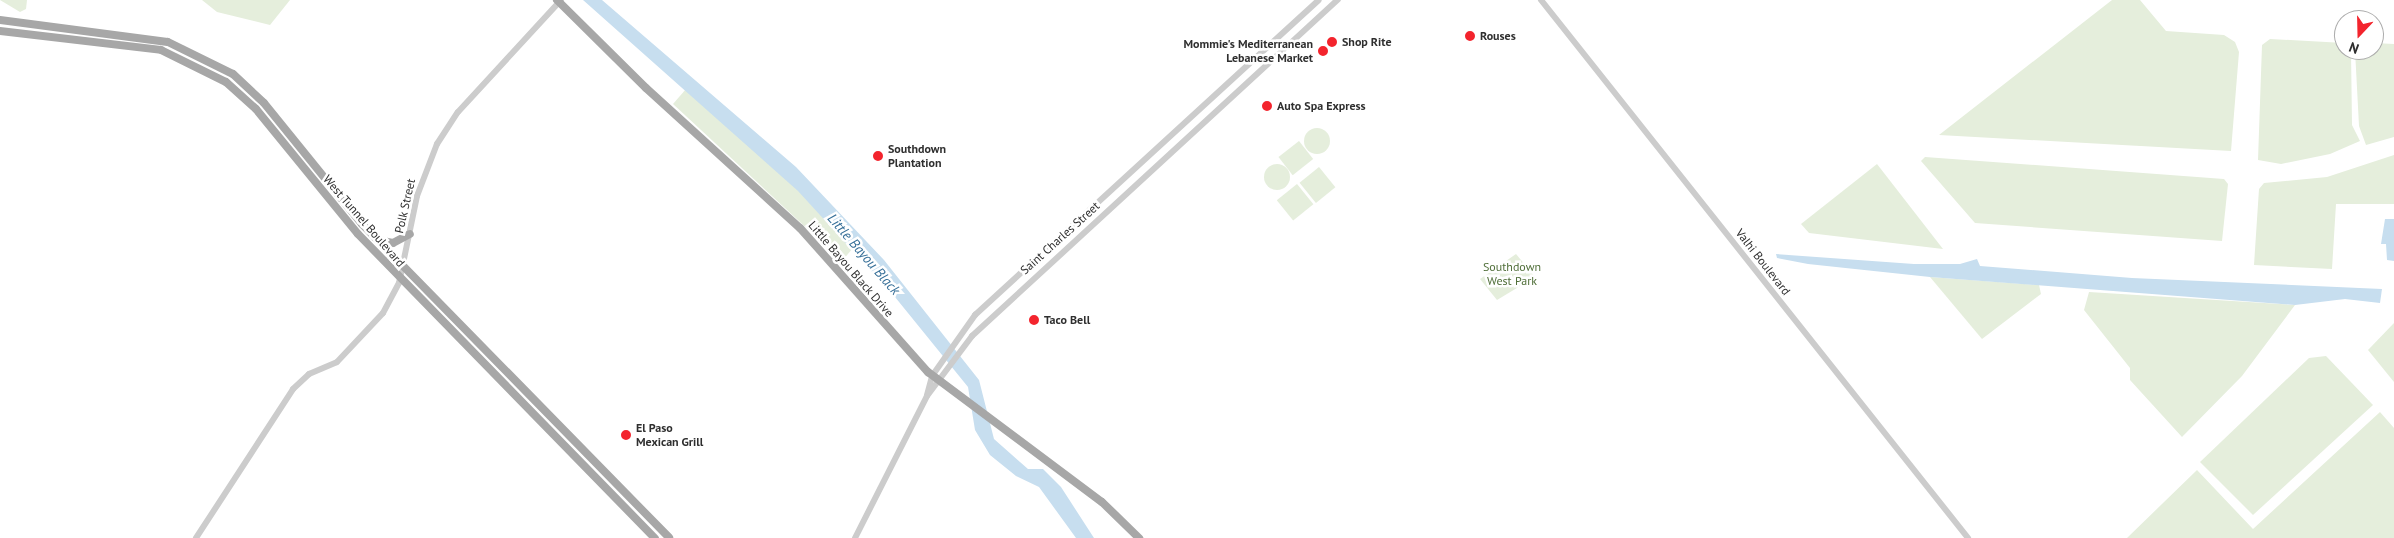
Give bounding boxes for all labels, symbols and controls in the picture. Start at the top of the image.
north arrow [2334,10,2384,60]
place label: Rouses [1480,29,1516,43]
marker: Rouses [1464,30,1476,42]
place label: Shop Rite [1342,35,1392,49]
marker: Shop Rite [1326,36,1338,48]
place label: Mommie's Mediterranean Lebanese Market [1184,37,1313,65]
text: N [2346,38,2362,58]
marker: Mommie's Mediterranean Lebanese Market [1317,45,1329,57]
place label: Auto Spa Express [1277,99,1366,113]
marker: Auto Spa Express [1261,100,1273,112]
place label: Southdown Plantation [888,142,946,170]
marker: Southdown Plantation [872,150,884,162]
street label: West Tunnel Boulevard [320,172,408,270]
street label: Polk Street [392,177,418,235]
street label: Saint Charles Street [1018,199,1102,277]
water label: Little Bayou Black [824,210,904,298]
street label: Little Bayou Black Drive [805,218,897,320]
street label: Valhi Boulevard [1733,226,1793,298]
park label: Southdown West Park [1483,260,1541,288]
place label: Taco Bell [1044,313,1090,327]
marker: Taco Bell [1028,314,1040,326]
place label: El Paso Mexican Grill [636,421,703,449]
marker: El Paso Mexican Grill [620,429,632,441]

